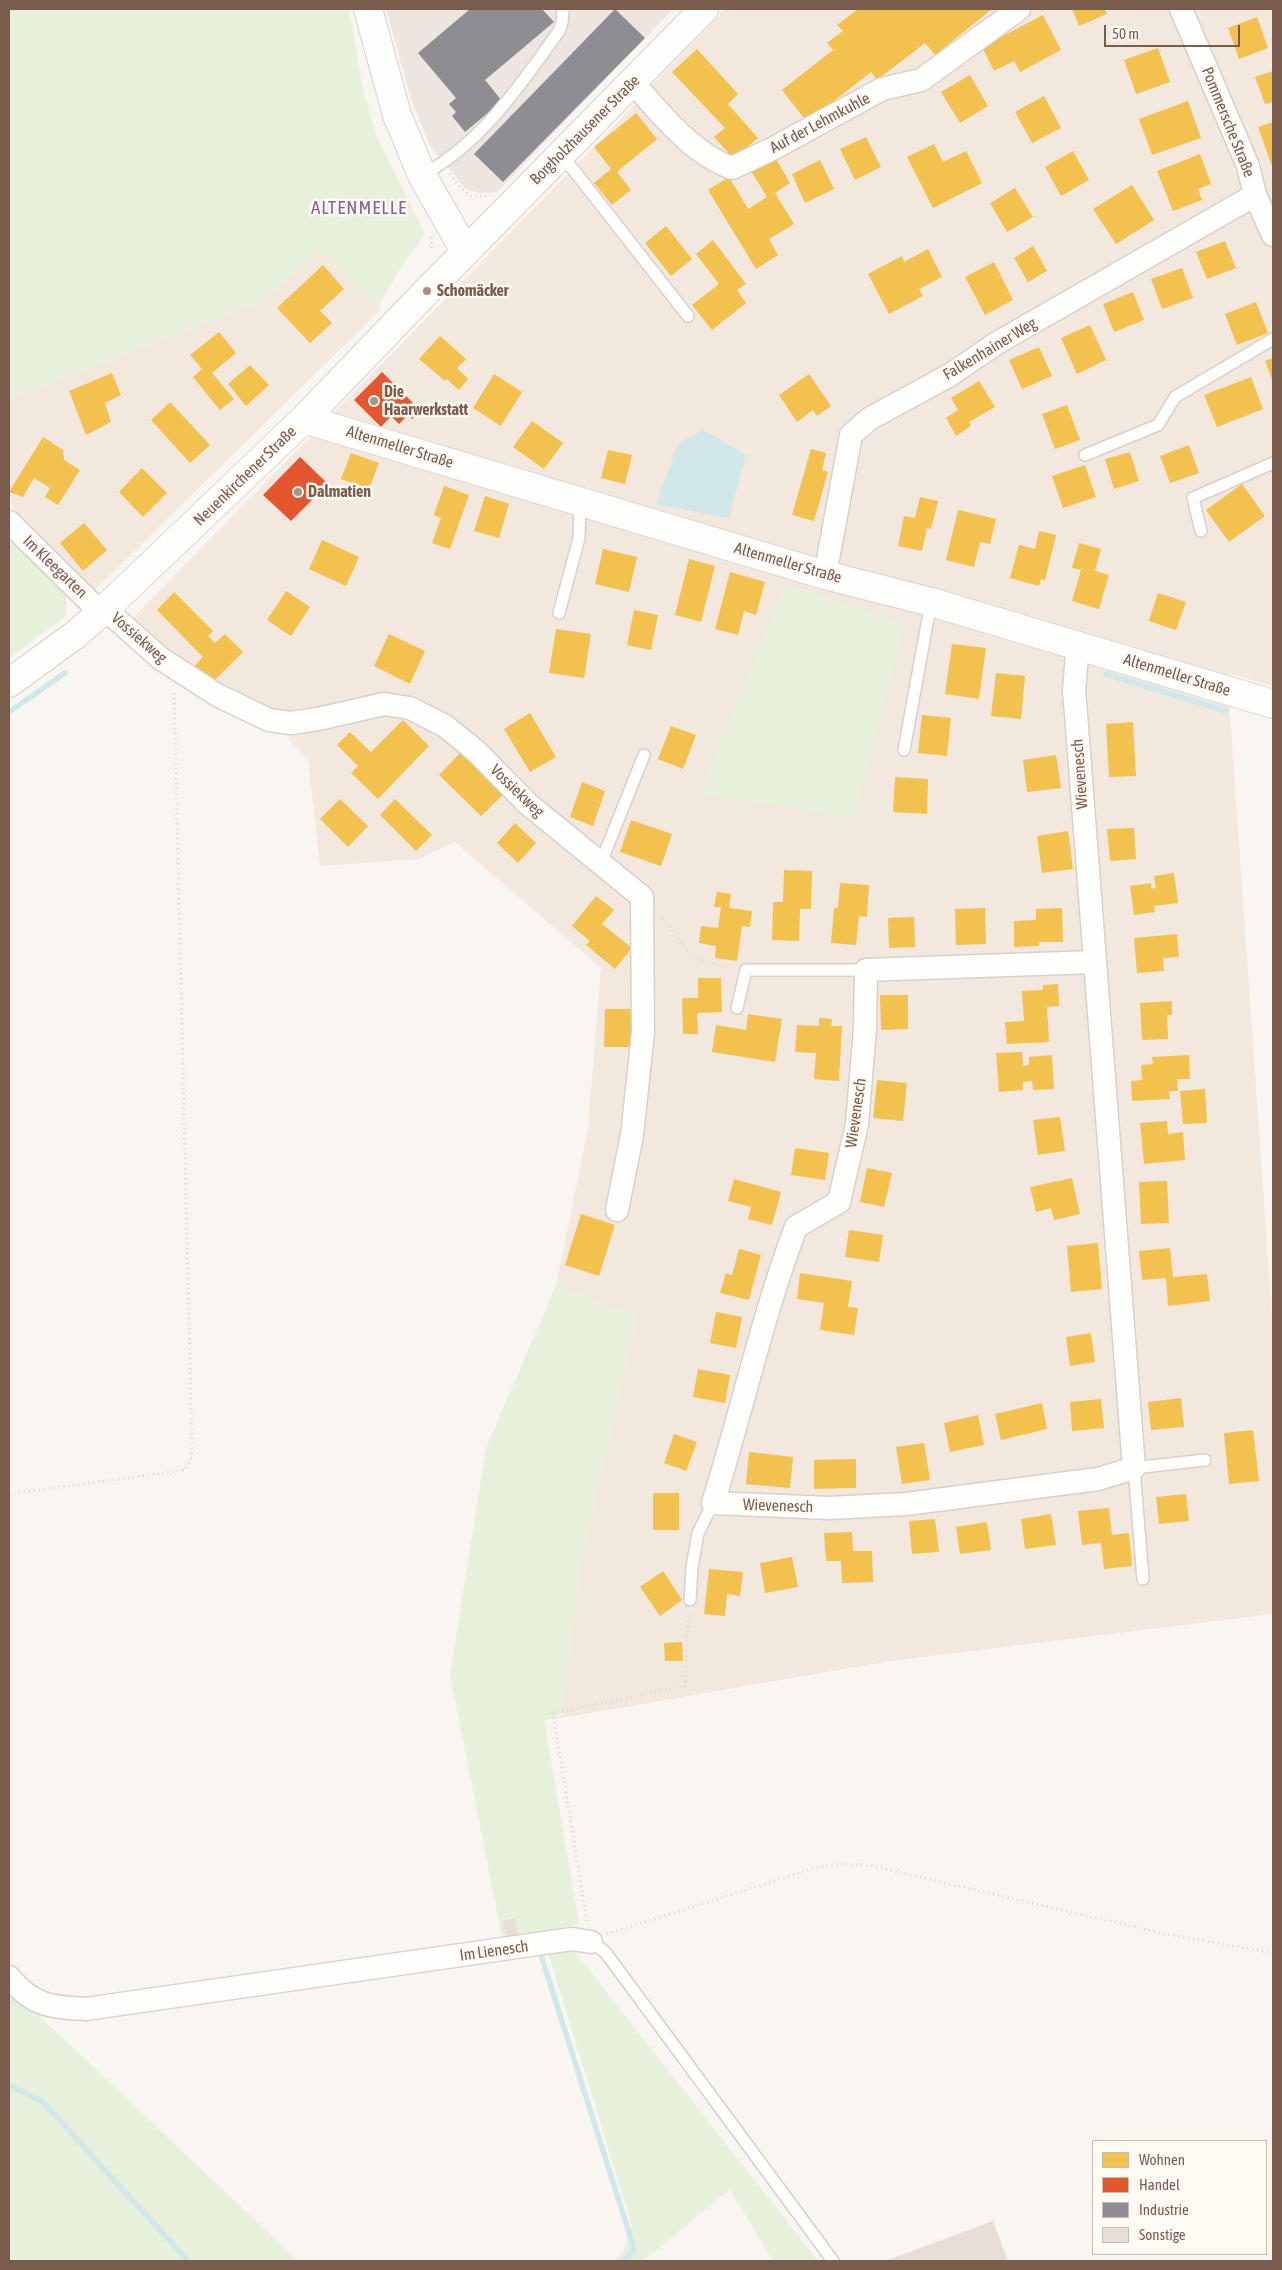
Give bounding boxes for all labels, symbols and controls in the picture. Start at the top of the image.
scale bar [1107,15,1243,47]
text: 50 m [1112,25,1139,42]
street label: Pommersche Straße [1197,64,1259,180]
street label: Borgholzhausener Straße [526,71,644,189]
street label: Auf der Lehmkuhle [767,89,873,157]
district label: ALTENMELLE [310,197,408,219]
place label: Schomäcker [437,281,509,301]
marker: Schomäcker [421,285,433,297]
street label: Falkenhainer Weg [940,314,1040,384]
place label: Die Haarwerkstatt [384,382,468,420]
marker: Die Haarwerkstatt [368,395,380,407]
street label: Neuenkirchener Straße [190,422,300,530]
street label: Altenmeller Straße [344,422,456,472]
place label: Dalmatien [308,482,371,502]
marker: Dalmatien [292,486,304,498]
street label: Im Kleegarten [19,532,91,602]
street label: Altenmeller Straße [732,539,844,587]
street label: Vossiekweg [107,609,171,667]
street label: Altenmeller Straße [1121,650,1233,700]
street label: Wievenesch [1068,738,1092,810]
street label: Vossiekweg [486,761,548,821]
street label: Wievenesch [842,1077,870,1149]
street label: Wievenesch [742,1495,814,1517]
street label: Im Lienesch [458,1937,530,1965]
legend [1092,2140,1267,2255]
text: Wohnen [1139,2151,1185,2168]
text: Handel [1139,2176,1180,2193]
text: Industrie [1139,2201,1189,2218]
text: Sonstige [1139,2226,1186,2243]

